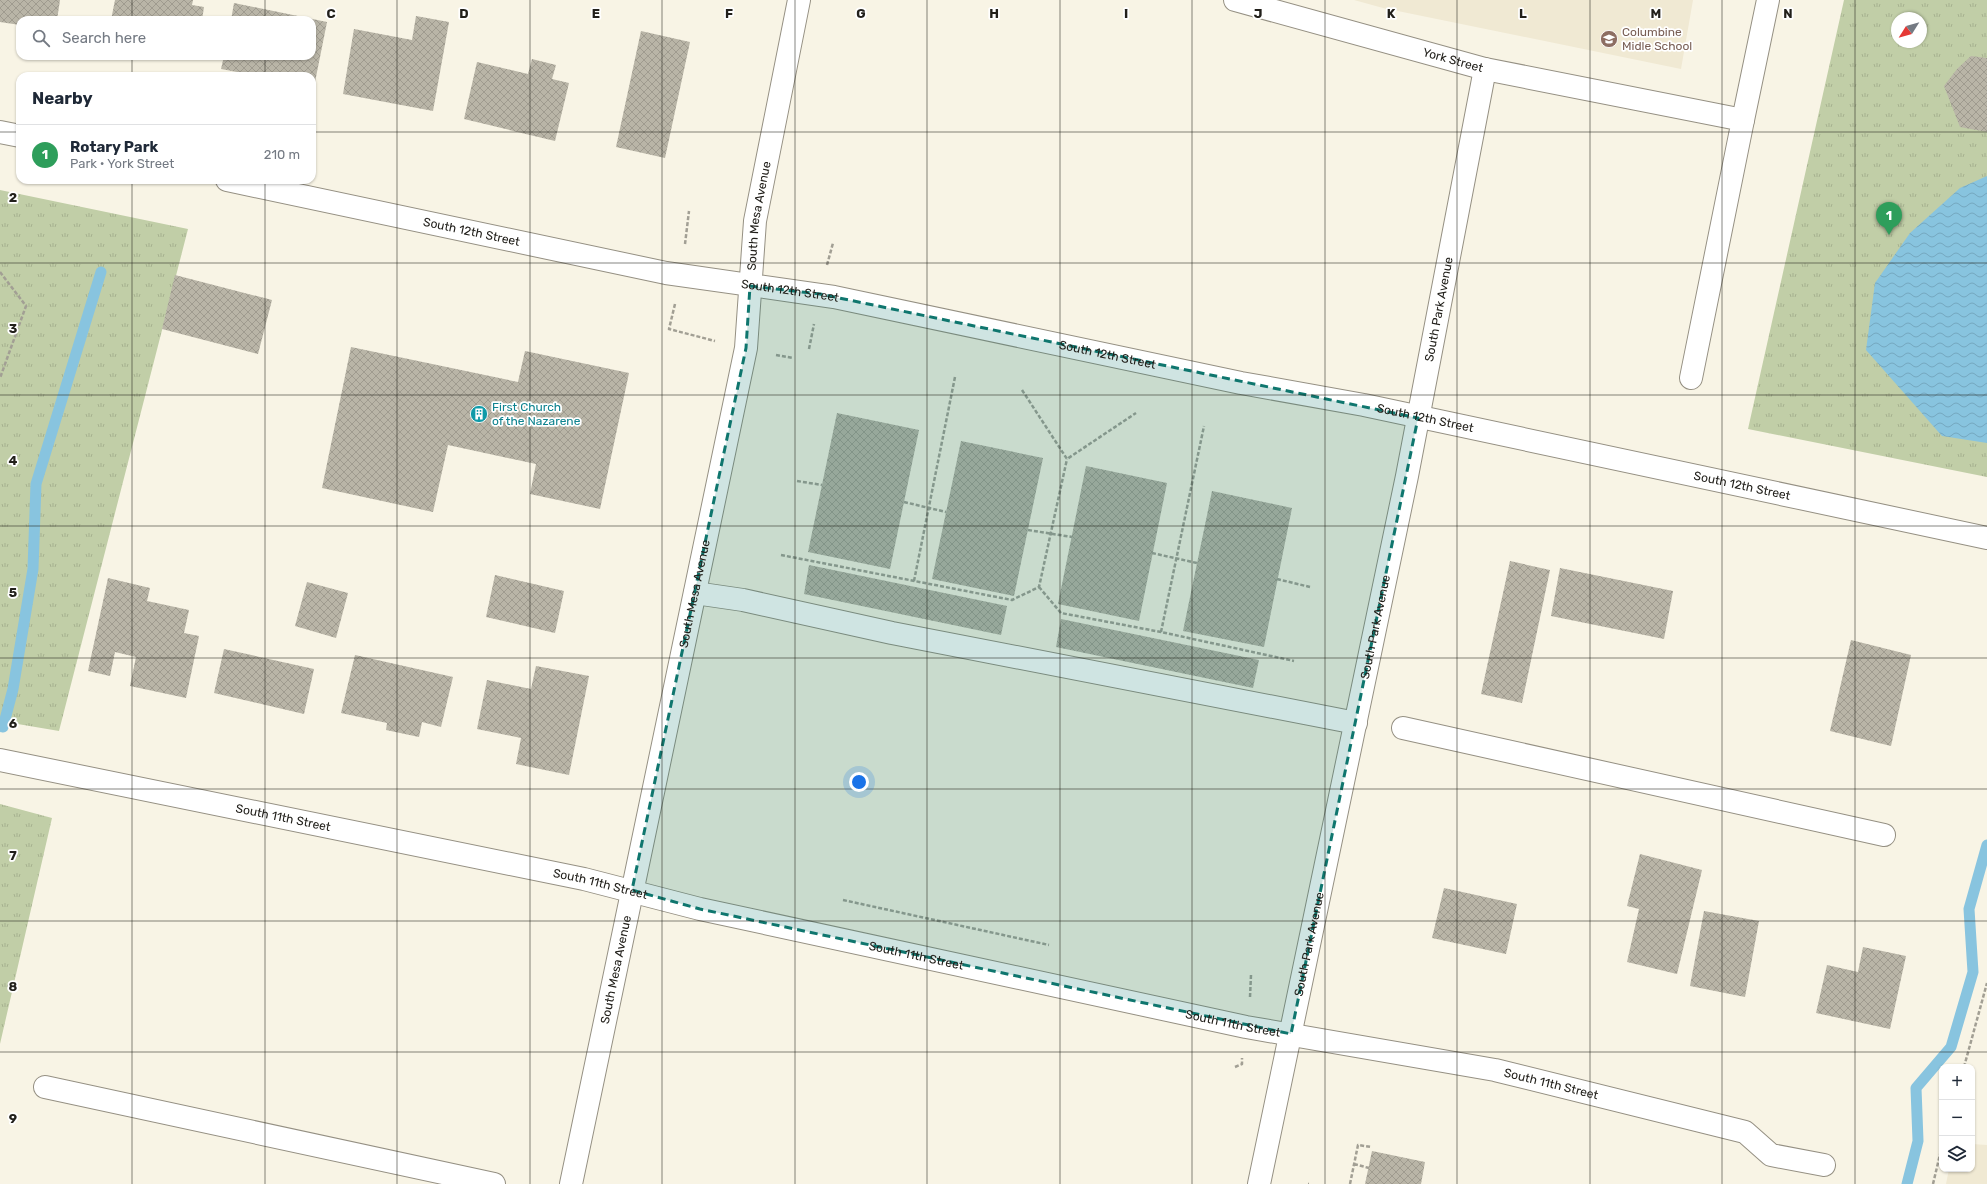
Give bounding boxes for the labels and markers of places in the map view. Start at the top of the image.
place label: Columbine Midle School [1622,25,1692,53]
school or university icon: Columbine Midle School [1599,29,1619,49]
pin: 1 [1876,202,1902,235]
place label: First Church of the Nazarene [492,400,581,428]
building icon: First Church of the Nazarene [469,404,489,424]

